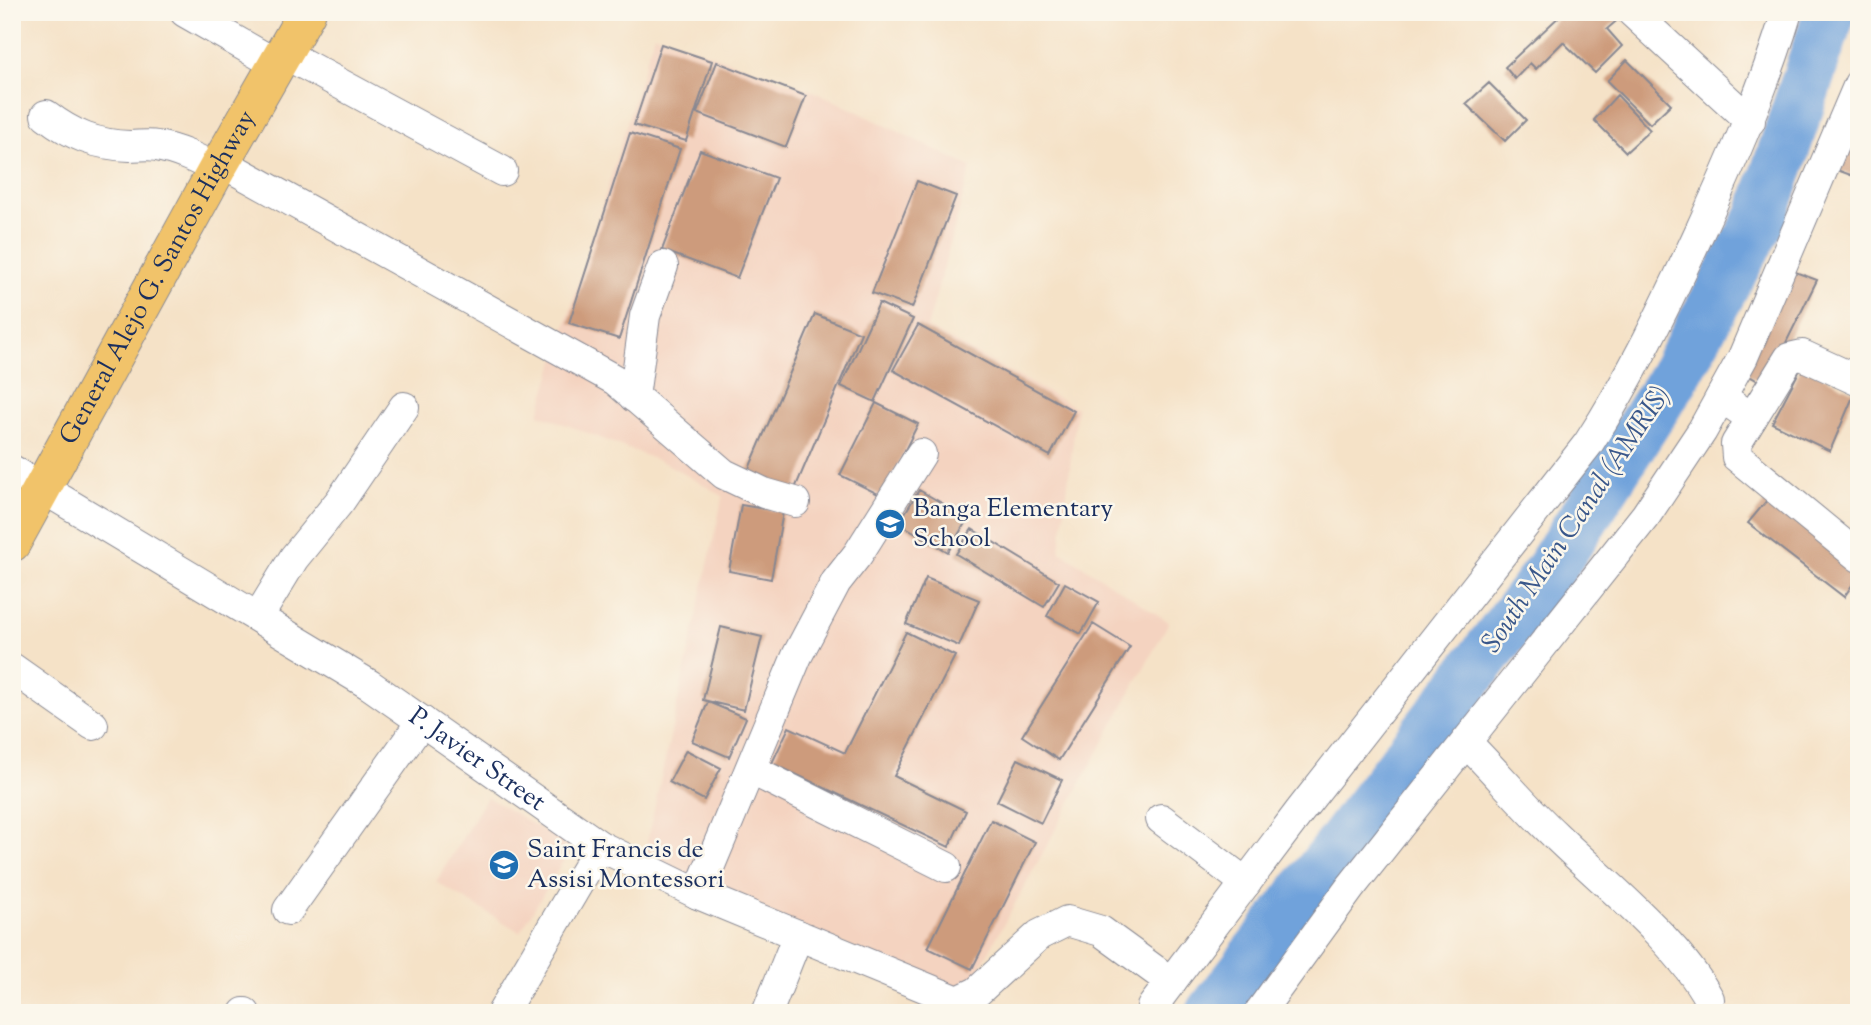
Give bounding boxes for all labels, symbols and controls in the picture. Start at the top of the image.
street label: General Alejo G. Santos Highway [51,103,265,451]
water label: South Main Canal (AMRIS) [1473,379,1681,661]
place label: Banga Elementary School [913,491,1113,558]
school or university icon: Banga Elementary School [873,507,907,541]
street label: P. Javier Street [401,699,553,821]
place label: Saint Francis de Assisi Montessori [527,832,725,899]
school or university icon: Saint Francis de Assisi Montessori [487,848,521,882]

